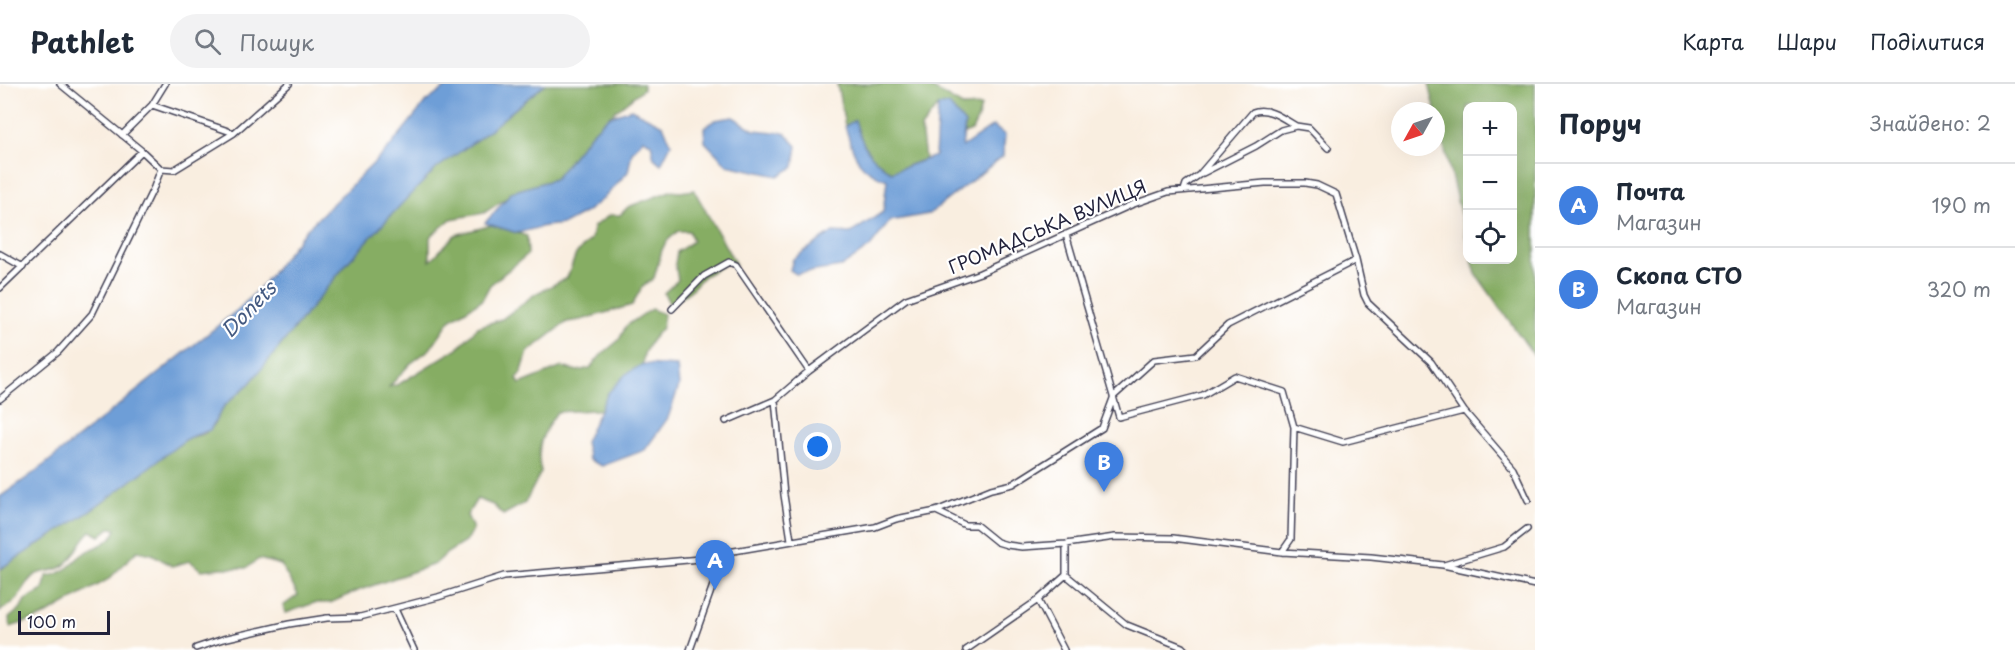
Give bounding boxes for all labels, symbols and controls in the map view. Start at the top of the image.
search box [170,14,590,68]
text: Pathlet [30,20,134,63]
icon: search [191,25,224,58]
text: Пошук [239,25,314,58]
text: Карта [1682,25,1744,57]
text: Шари [1777,25,1837,57]
text: Поділитися [1870,25,1985,57]
north arrow [1391,102,1445,156]
map controls [1463,102,1517,264]
button: + [1463,102,1517,156]
text: Поруч [1559,104,1642,143]
text: Знайдено: 2 [1870,108,1991,138]
button: − [1463,156,1517,210]
street label: ГРОМАДСЬКА ВУЛИЦЯ [944,172,1150,280]
text: Почта [1616,174,1685,207]
text: A [1571,190,1586,220]
text: 190 m [1932,190,1991,220]
text: Магазин [1616,207,1702,237]
button: locate [1463,210,1517,264]
text: Скопа СТО [1616,258,1742,291]
water label: Donets [213,273,284,344]
text: B [1572,274,1585,304]
text: 320 m [1927,274,1991,304]
text: Магазин [1616,291,1702,321]
your location [803,432,832,461]
pin: B [1084,442,1124,492]
pin: A [696,540,734,590]
scale bar [18,608,110,636]
text: 100 m [27,609,76,633]

